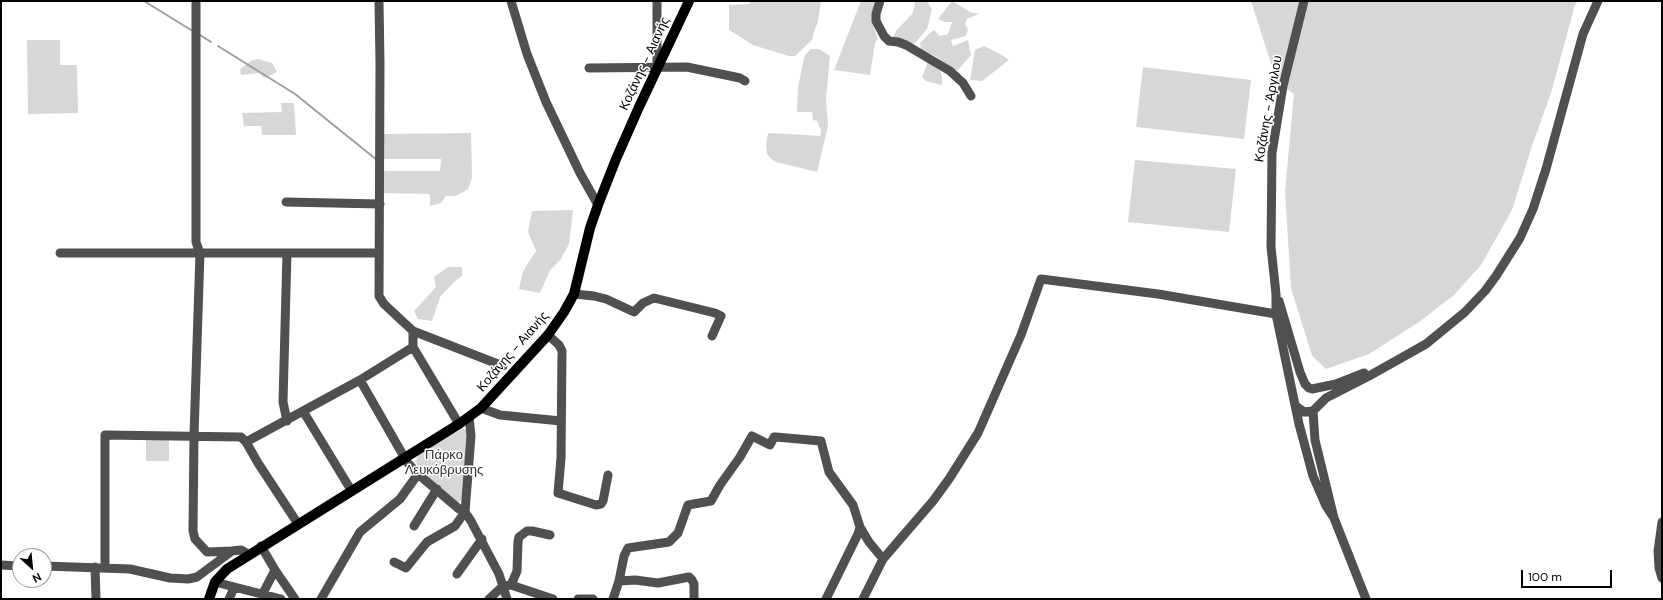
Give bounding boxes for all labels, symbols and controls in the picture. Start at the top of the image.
street label: Κοζάνης - Αιανής [617,15,673,113]
street label: Κοζάνης - Άργιλου [1252,54,1286,164]
street label: Κοζάνης - Αιανής [474,309,552,395]
park label: Πάρκο Λευκόβρυσης [405,448,483,479]
north arrow [12,548,52,588]
scale bar [1523,562,1614,588]
text: 100 m [1528,569,1562,585]
text: N [30,570,44,586]

